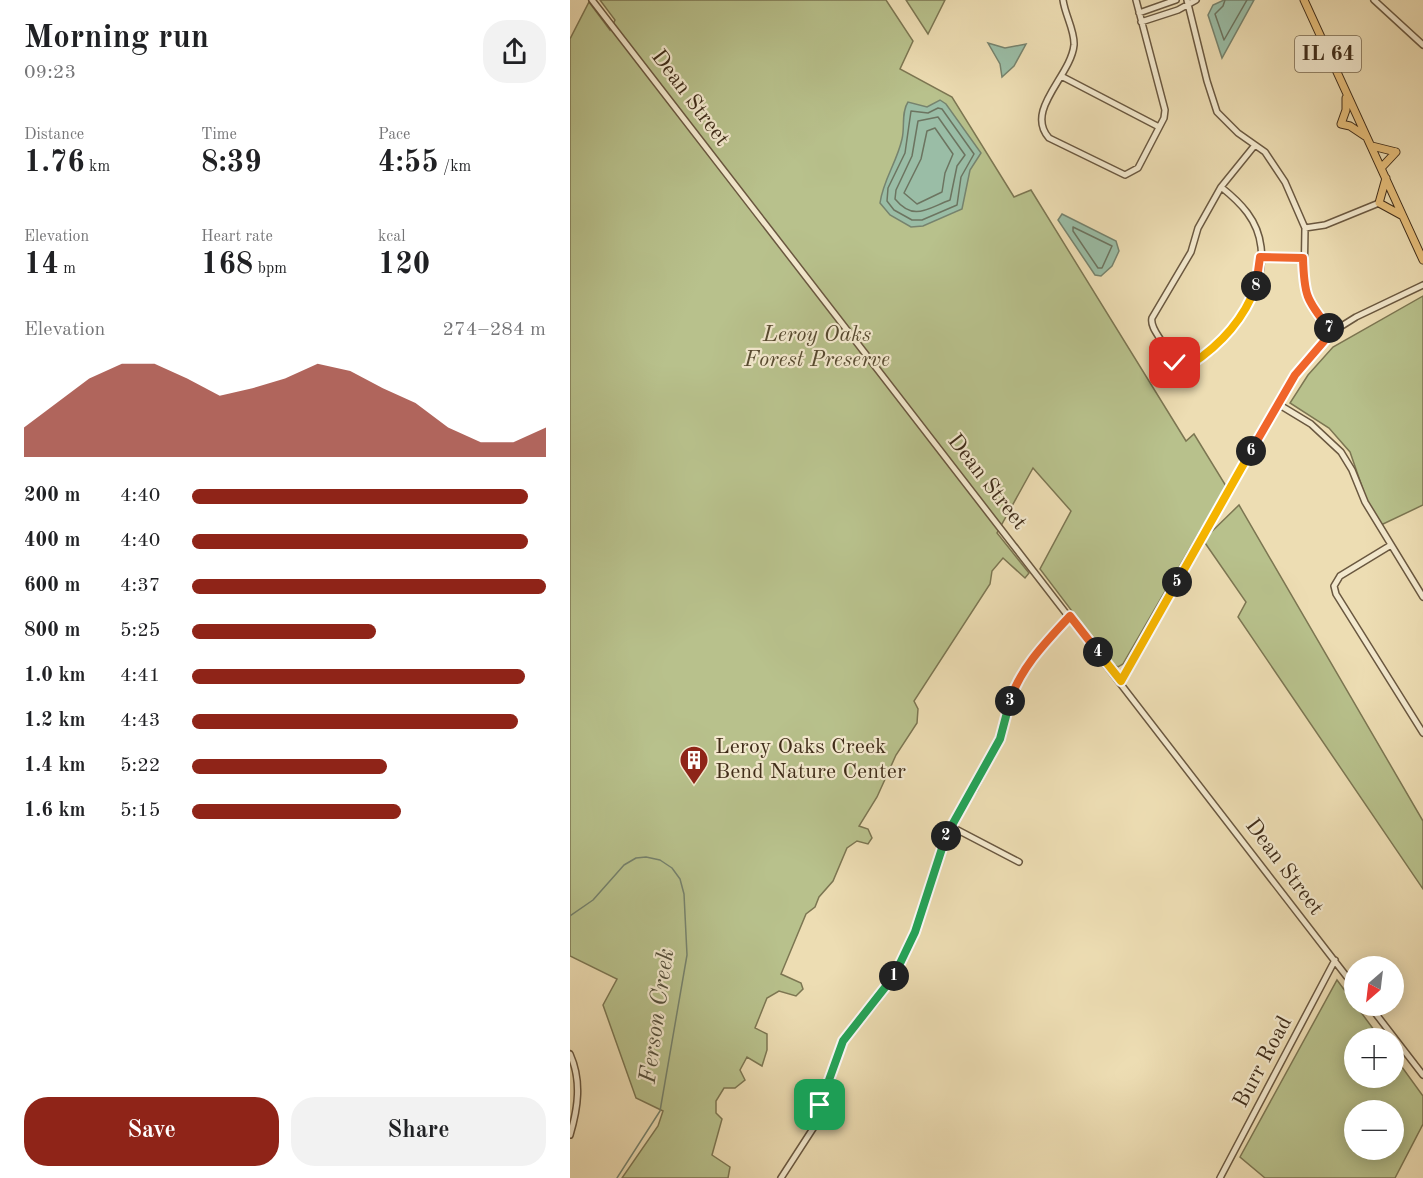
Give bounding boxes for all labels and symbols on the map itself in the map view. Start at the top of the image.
road number: IL 64 [1295,36,1361,72]
street label: Dean Street [647,46,733,150]
pin: 8 [1241,271,1271,301]
pin: 7 [1314,313,1344,343]
park label: Leroy Oaks Forest Preserve [743,324,890,371]
pin [1149,337,1200,388]
street label: Dean Street [943,430,1031,534]
pin: 6 [1236,436,1266,466]
pin: 5 [1162,567,1192,597]
pin: 4 [1083,637,1113,667]
pin: 3 [995,686,1025,716]
place label: Leroy Oaks Creek Bend Nature Center [715,736,906,783]
building icon: Leroy Oaks Creek Bend Nature Center [678,744,710,786]
street label: Dean Street [1241,815,1327,919]
pin: 2 [931,821,961,851]
water label: Ferson Creek [637,947,679,1086]
north arrow [1344,956,1404,1016]
pin: 1 [879,961,909,991]
street label: Burr Road [1230,1013,1296,1111]
pin [794,1079,845,1130]

